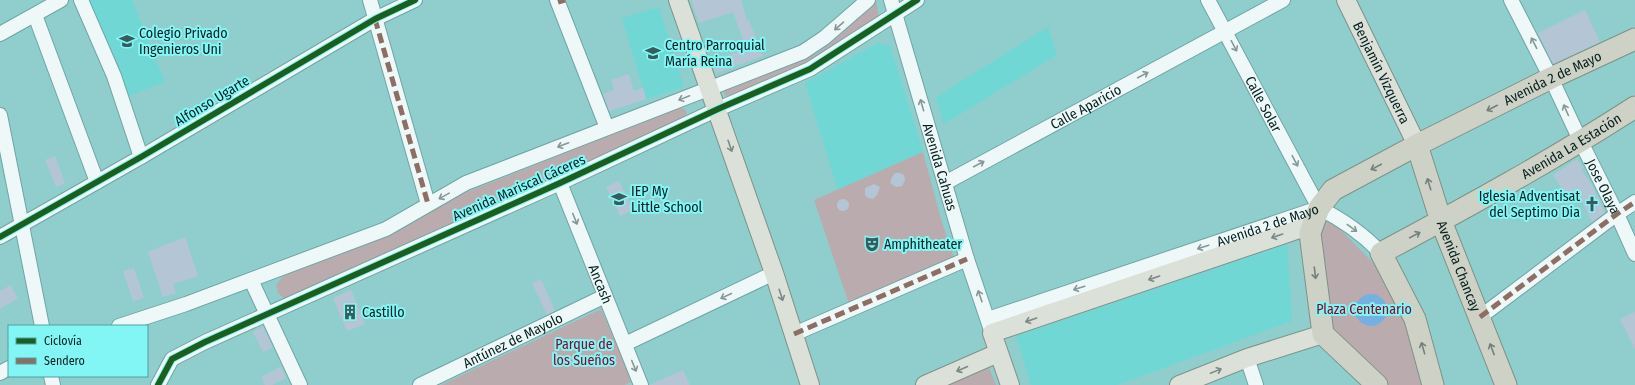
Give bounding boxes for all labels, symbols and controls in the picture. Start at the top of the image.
street label: Benjamín Vizquerra [1349,19,1414,127]
one-way arrow [834,21,844,30]
place label: Colegio Privado Ingenieros Uni [139,25,228,58]
school or university icon: Colegio Privado Ingenieros Uni [118,32,136,50]
place label: Centro Parroquial María Reina [665,37,765,70]
one-way arrow [1529,37,1537,49]
one-way arrow [1231,40,1238,52]
school or university icon: Centro Parroquial María Reina [644,44,662,62]
street label: Avenida 2 de Mayo [1501,47,1604,109]
one-way arrow [1137,71,1149,79]
street label: Alfonso Ugarte [172,72,253,130]
street label: Calle Solar [1242,73,1285,135]
street label: Calle Aparicio [1047,81,1124,133]
one-way arrow [679,94,691,102]
one-way arrow [918,99,925,112]
one-way arrow [1562,104,1569,116]
one-way arrow [1486,105,1498,112]
street label: Avenida La Estación [1518,109,1624,183]
street label: Avenida Cahuas [919,121,961,213]
one-way arrow [727,139,734,152]
one-way arrow [558,142,570,150]
street label: Avenida Mariscal Cáceres [450,151,588,225]
one-way arrow [1291,155,1299,167]
street label: Jose Olaya [1582,156,1624,217]
one-way arrow [973,160,985,167]
one-way arrow [1370,164,1382,172]
one-way arrow [1425,178,1432,191]
place label: IEP My Little School [631,183,703,216]
place label: Iglesia Adventisat del Septimo Dia [1479,188,1580,221]
school or university icon: IEP My Little School [610,190,628,208]
one-way arrow [438,192,450,200]
church icon: Iglesia Adventisat del Septimo Dia [1583,195,1601,213]
street label: Avenida 2 de Mayo [1214,200,1321,250]
one-way arrow [571,213,579,225]
street label: Avenida Chancay [1433,218,1485,315]
one-way arrow [1346,224,1357,233]
one-way arrow [1409,231,1421,238]
one-way arrow [1271,233,1283,241]
theatre icon: Amphitheater [863,235,881,253]
place label: Amphitheater [884,236,962,253]
one-way arrow [1196,244,1209,251]
street label: Ancash [585,262,616,306]
one-way arrow [1311,266,1319,279]
one-way arrow [1148,275,1160,283]
one-way arrow [1073,285,1086,292]
one-way arrow [778,289,785,302]
one-way arrow [976,290,983,303]
one-way arrow [721,293,733,300]
park label: Plaza Centenario [1316,301,1412,318]
building icon: Castillo [341,303,359,321]
place label: Castillo [362,304,405,321]
street label: Antúnez de Mayolo [460,309,565,372]
one-way arrow [1025,317,1037,325]
legend [8,325,148,377]
text: Ciclovía [44,334,82,348]
park label: Parque de los Sueños [553,336,615,369]
one-way arrow [1419,341,1426,354]
one-way arrow [1488,343,1496,355]
text: Sendero [44,354,85,368]
one-way arrow [630,359,638,371]
one-way arrow [956,365,968,373]
one-way arrow [1209,366,1221,374]

